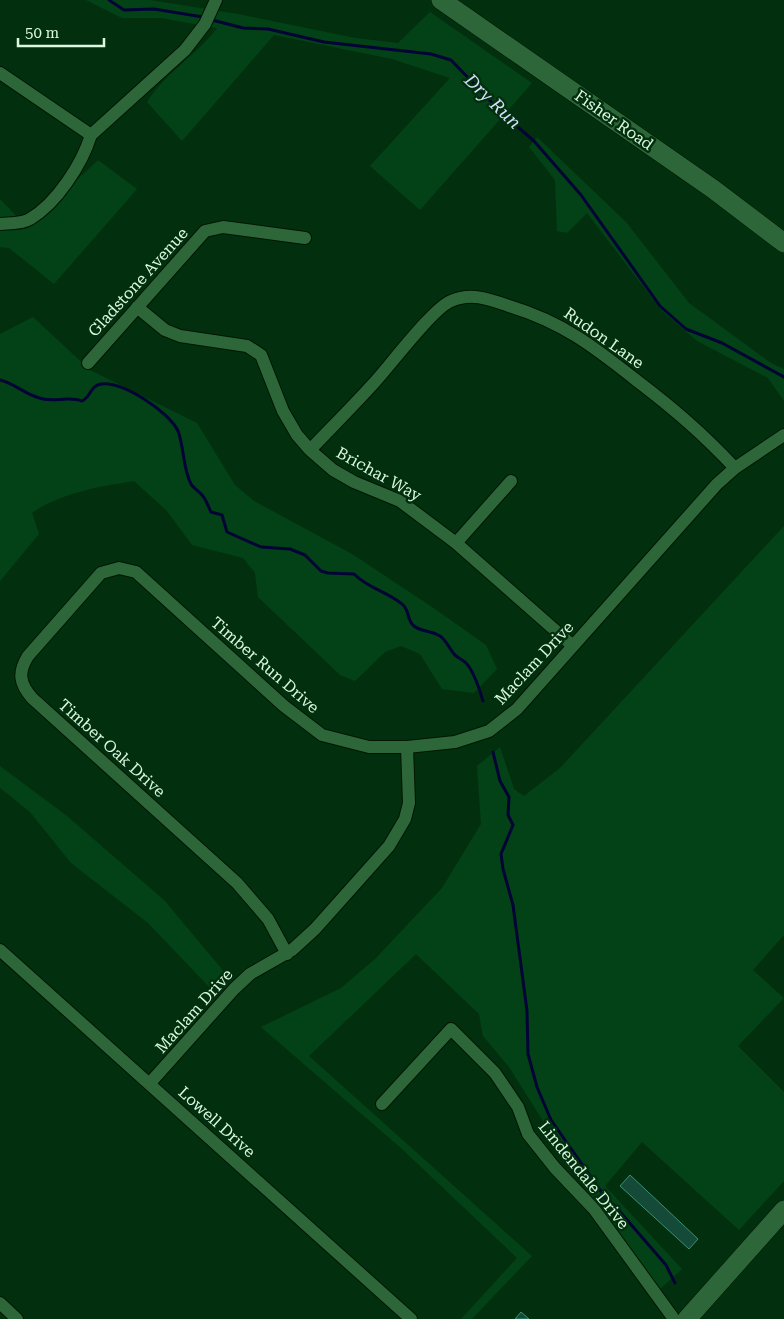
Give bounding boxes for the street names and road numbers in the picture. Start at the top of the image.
street label: Fisher Road [571,86,657,154]
street label: Gladstone Avenue [84,224,192,340]
street label: Rudon Lane [560,304,648,373]
street label: Brichar Way [333,443,425,505]
street label: Timber Run Drive [207,613,323,717]
street label: Maclam Drive [491,617,577,708]
street label: Timber Oak Drive [55,695,170,801]
street label: Maclam Drive [151,965,237,1057]
street label: Lowell Drive [175,1083,259,1162]
street label: Lindendale Drive [535,1117,633,1233]

